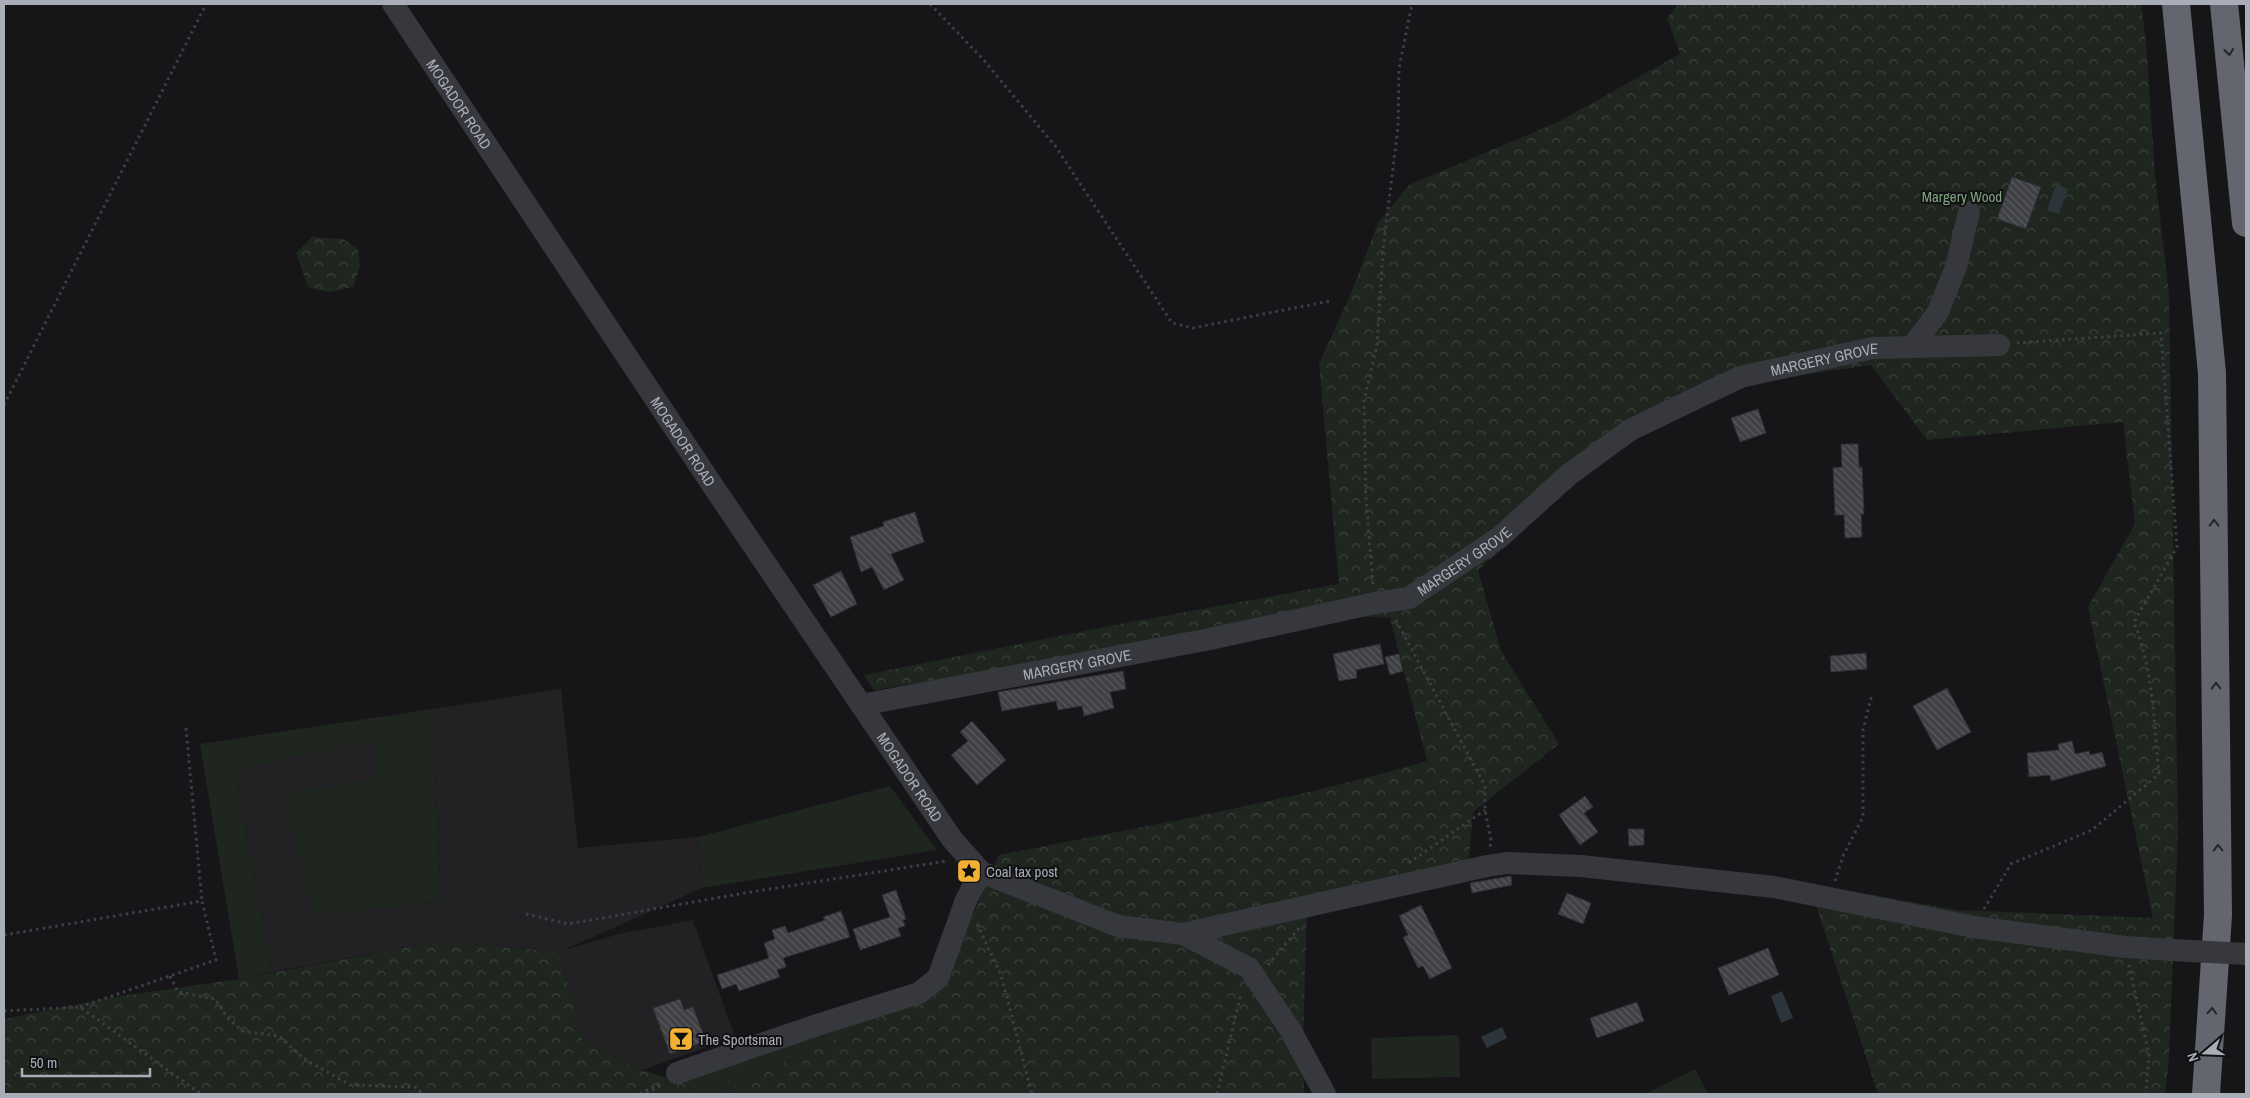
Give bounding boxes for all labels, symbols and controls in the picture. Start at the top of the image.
one-way arrow [2223,49,2234,57]
street label: MOGADOR ROAD [422,55,497,153]
park label: Margery Wood [1922,186,2002,207]
street label: MARGERY GROVE [1768,337,1878,381]
street label: MOGADOR ROAD [646,392,721,491]
one-way arrow [2209,519,2219,527]
street label: MARGERY GROVE [1413,521,1516,600]
street label: MARGERY GROVE [1021,644,1133,685]
one-way arrow [2211,682,2221,690]
street label: MOGADOR ROAD [872,728,948,826]
one-way arrow [2212,844,2223,852]
place icon: Coal tax post [956,858,982,884]
place label: Coal tax post [986,861,1058,882]
one-way arrow [2206,1006,2217,1014]
bar icon: The Sportsman [668,1026,694,1052]
north arrow [2180,1028,2230,1078]
place label: The Sportsman [698,1029,782,1050]
scale bar [22,1046,150,1078]
text: N [2183,1050,2203,1064]
text: 50 m [30,1052,57,1073]

